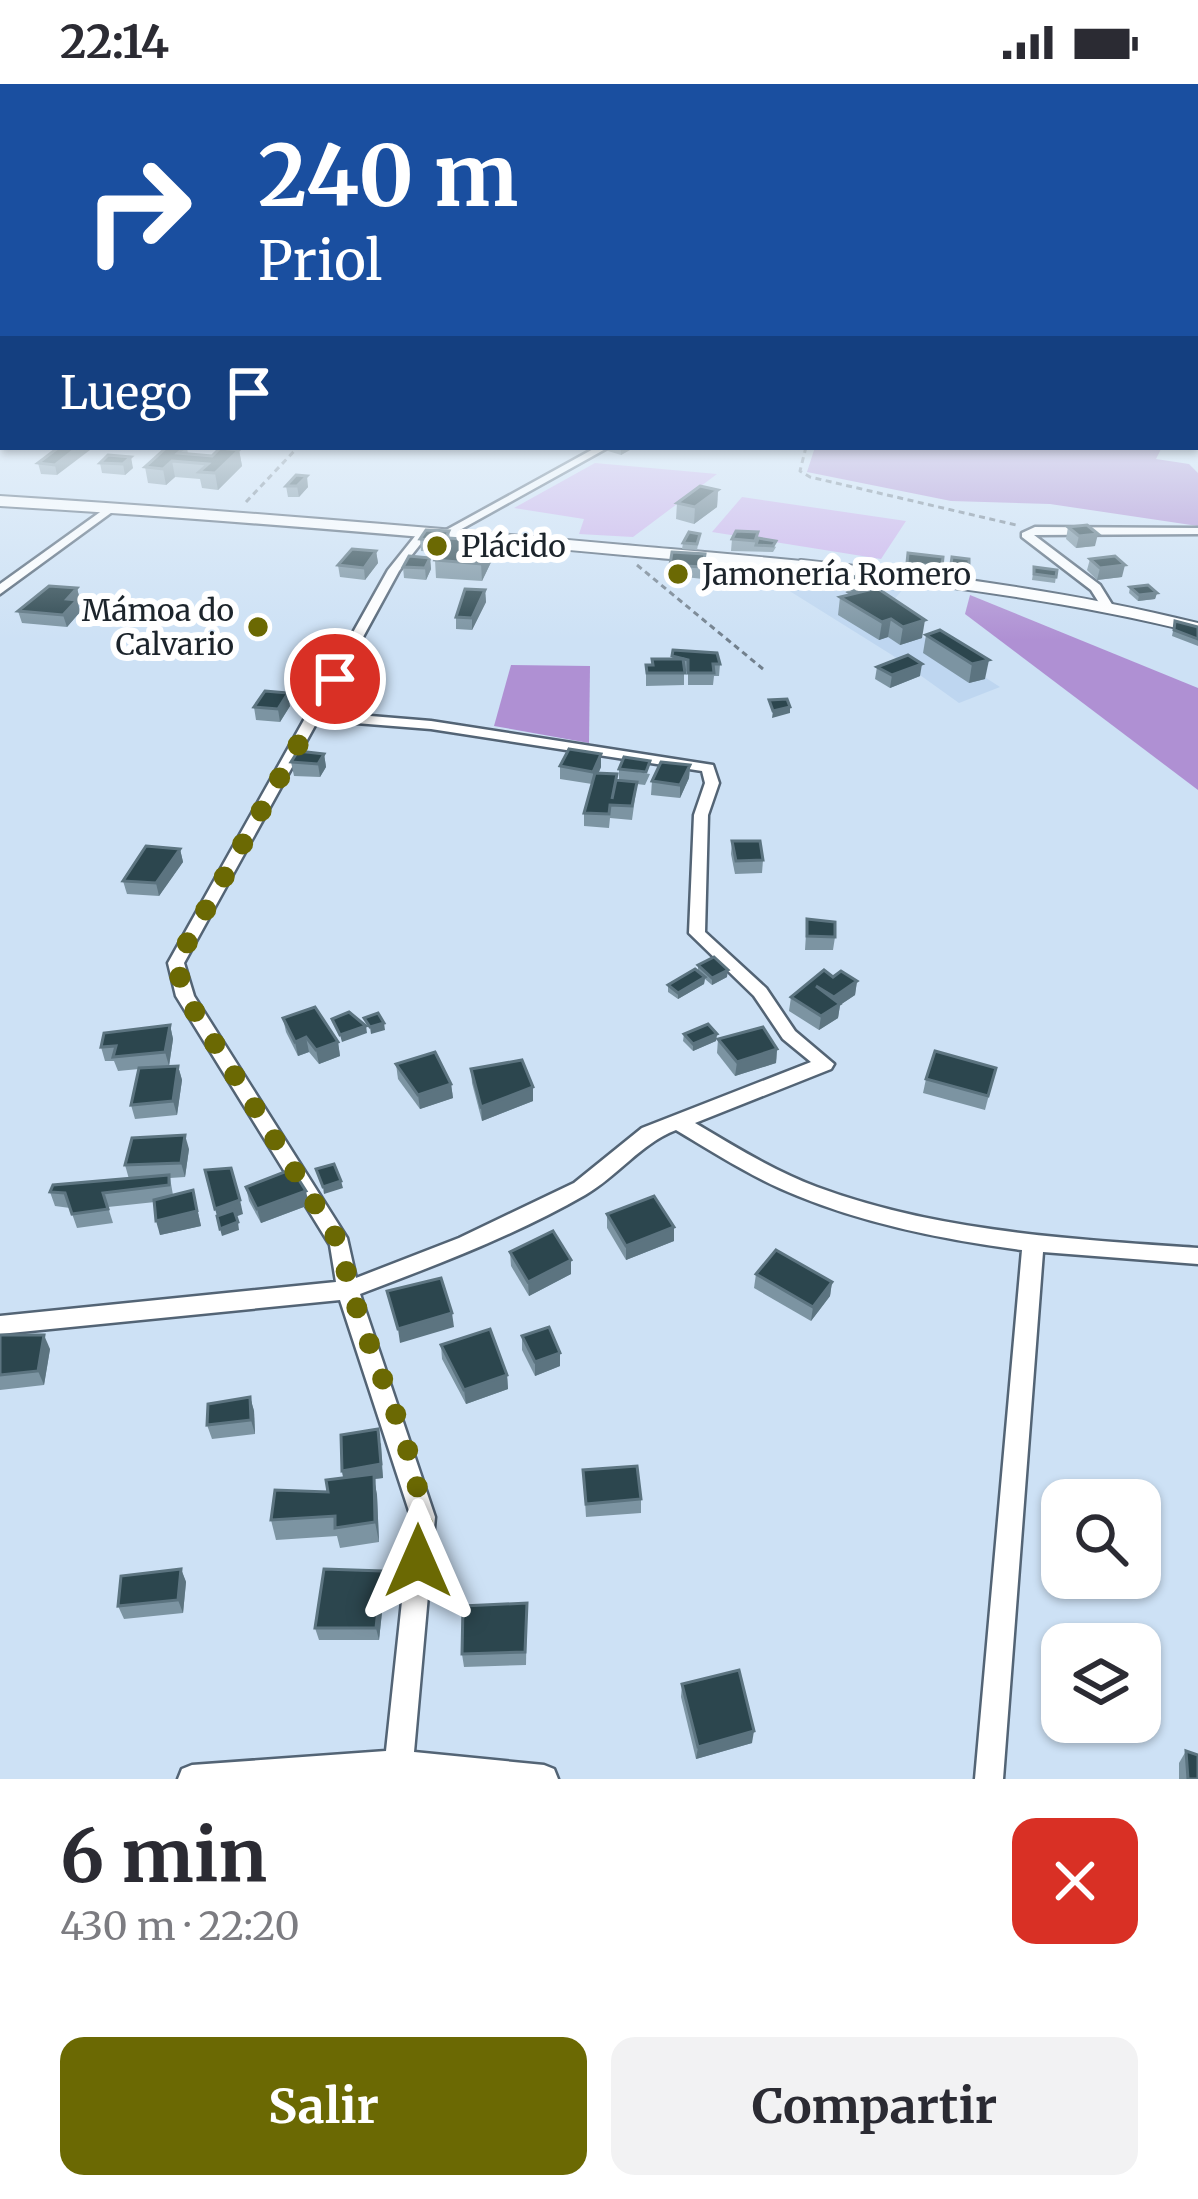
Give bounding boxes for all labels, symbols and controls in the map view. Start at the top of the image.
text: 22:14 [60,14,169,70]
text: 240 m [258,123,518,229]
icon: right [60,132,216,288]
text: Priol [258,227,382,295]
icon: arrive [216,360,282,426]
text: Luego [60,365,192,421]
place label: Plácido [461,527,566,565]
marker: Plácido [424,533,450,559]
place label: Jamonería Romero [701,555,971,593]
marker: Jamonería Romero [665,561,691,587]
place label: Mámoa do Calvario [82,591,234,663]
marker: Mámoa do Calvario [245,614,271,640]
pin [284,628,386,730]
icon: arrive [302,646,368,712]
map controls [1041,1479,1161,1743]
button: search [1041,1479,1161,1599]
position arrow [355,1498,481,1624]
button: layers [1041,1623,1161,1743]
text: 6 min [60,1811,267,1902]
button: close [1012,1818,1138,1944]
text: 430 m · 22:20 [60,1902,300,1951]
button: Salir [60,2037,587,2175]
button: Compartir [611,2037,1138,2175]

